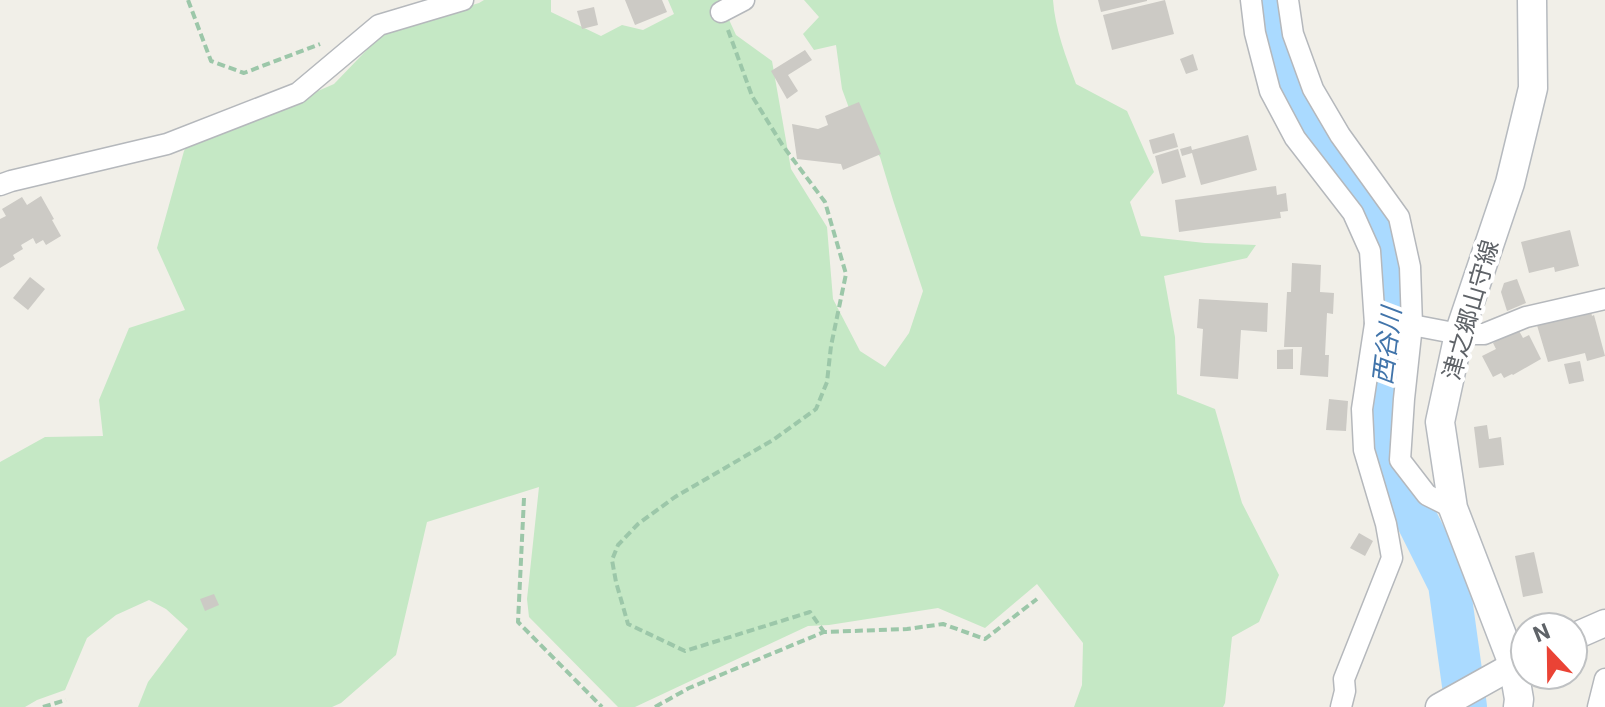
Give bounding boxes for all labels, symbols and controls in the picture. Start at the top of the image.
street label: 津之郷山守線 [1438,237,1504,383]
water label: 西谷川 [1367,302,1407,387]
north arrow [1509,611,1589,691]
text: N [1530,618,1554,647]

